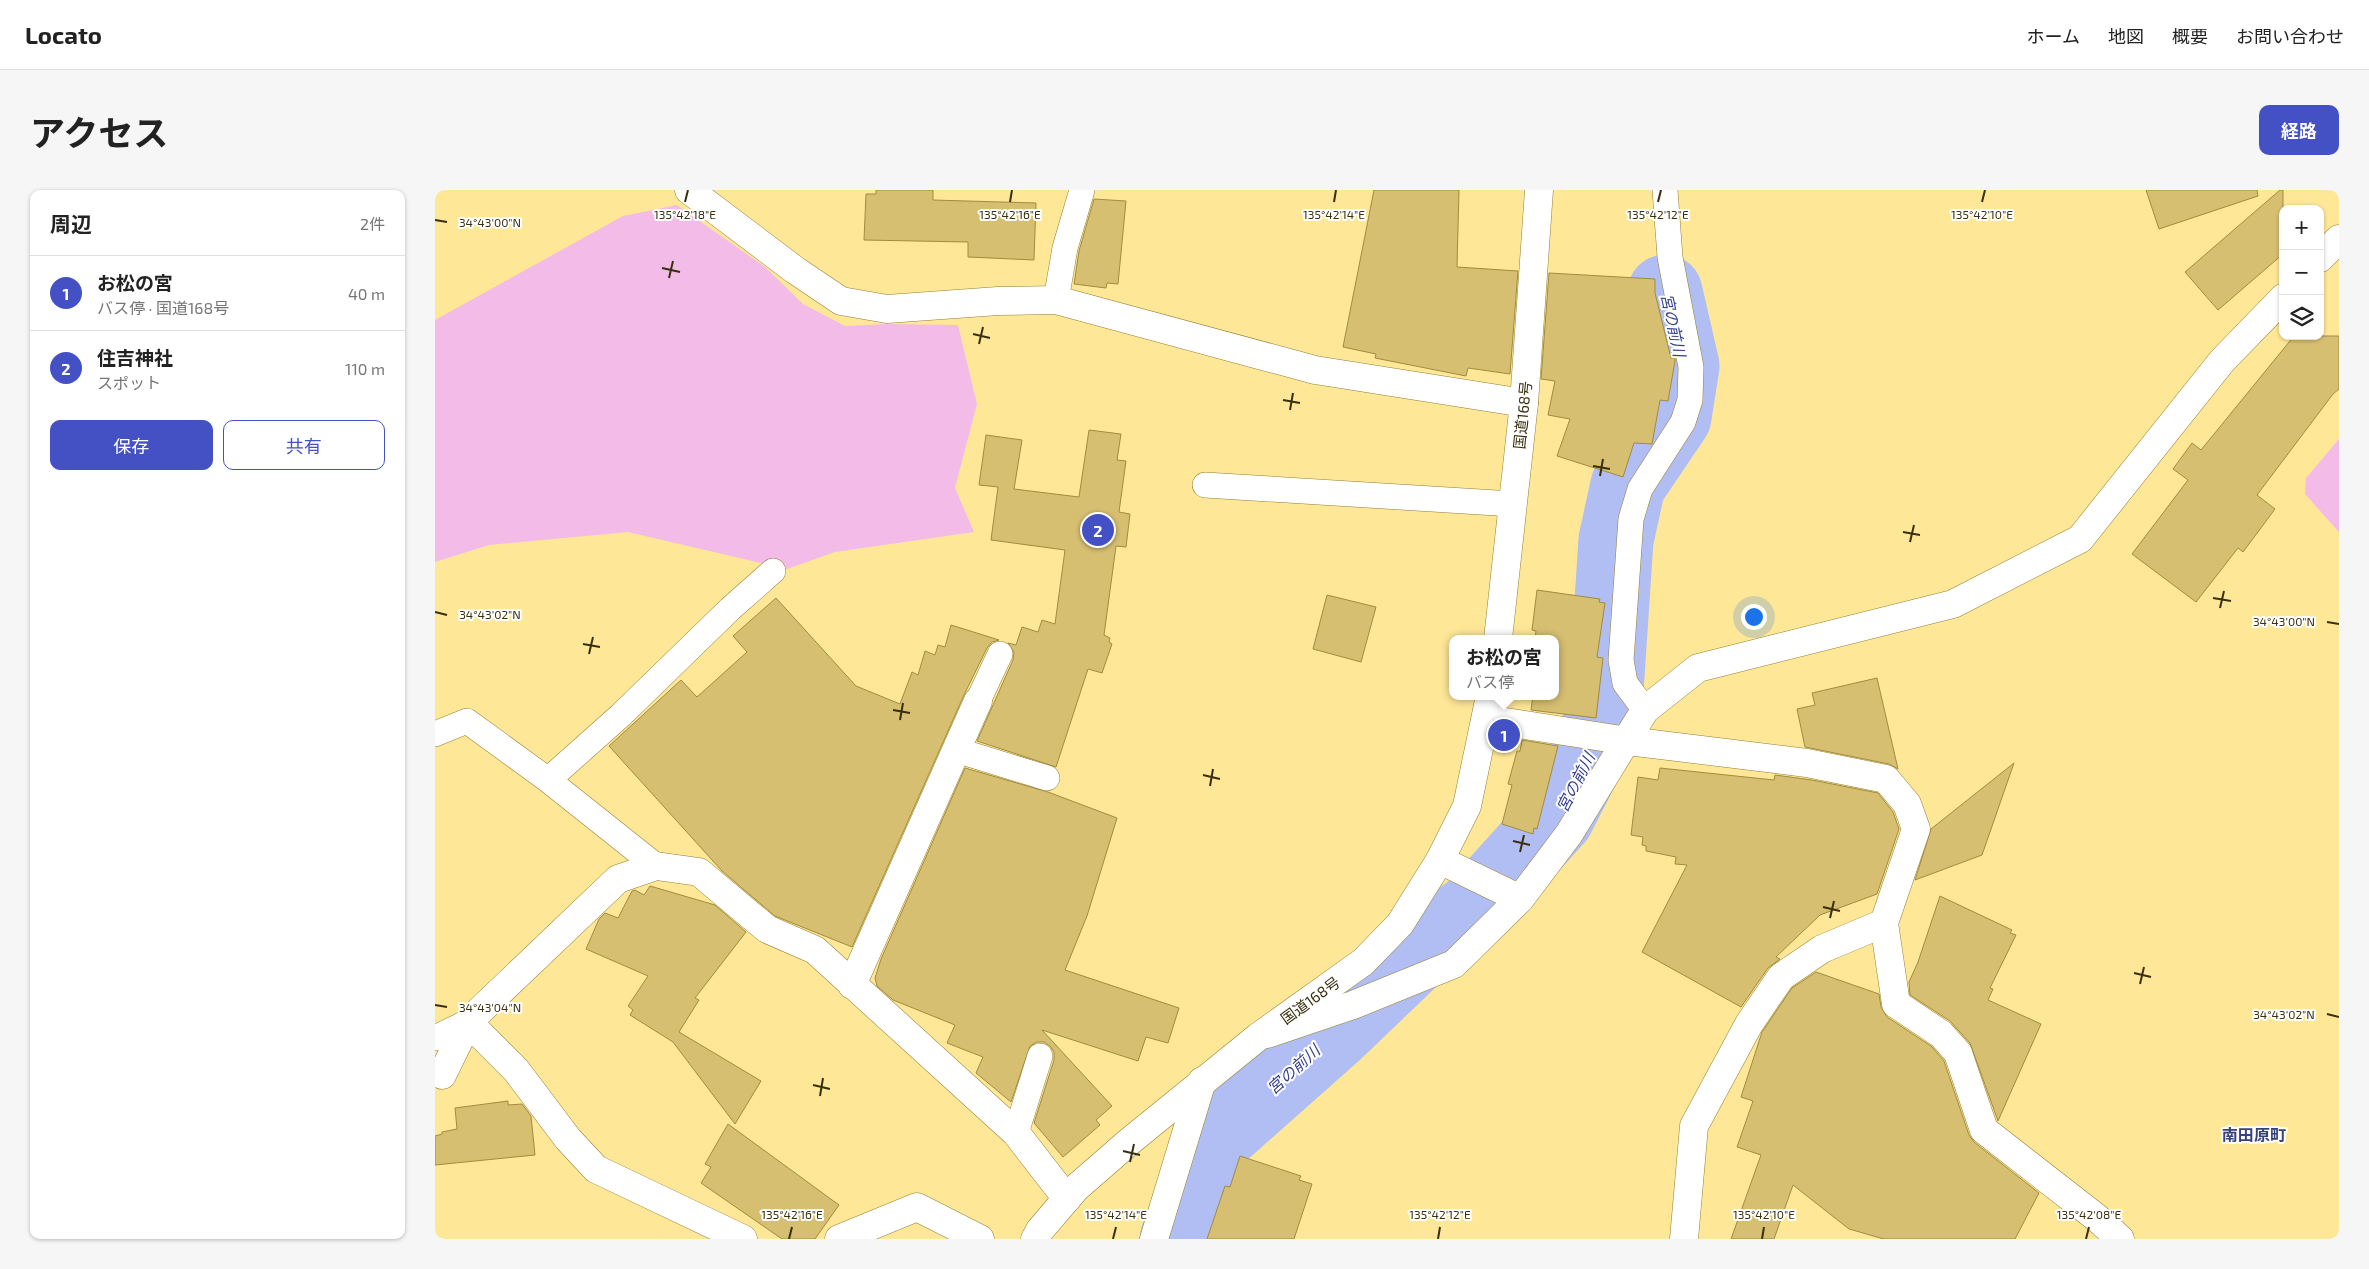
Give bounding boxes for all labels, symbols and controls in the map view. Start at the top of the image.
text: Locato [25,20,102,49]
text: ホーム [2027,25,2080,47]
text: 地図 [2108,25,2144,47]
text: 概要 [2172,25,2208,47]
text: お問い合わせ [2236,25,2344,47]
button: 経路 [2259,105,2339,155]
text: アクセス [30,111,168,153]
map controls [2279,205,2324,340]
button: + [2279,205,2324,250]
text: 135°42'18"E [654,207,716,221]
text: 135°42'16"E [979,207,1041,221]
text: 135°42'14"E [1303,207,1365,221]
text: 135°42'12"E [1627,207,1689,221]
text: 135°42'10"E [1951,207,2013,221]
text: 周辺 [50,211,92,236]
text: 2件 [360,214,385,233]
text: 34°43'00"N [459,215,521,229]
button: − [2279,250,2324,295]
text: お松の宮 [97,271,173,294]
text: 1 [63,284,69,303]
text: 40 m [348,284,385,303]
water label: 宮の前川 [1658,292,1690,360]
button: layers [2279,295,2324,340]
text: バス停 · 国道168号 [97,298,229,317]
text: 住吉神社 [97,346,173,369]
text: 2 [61,359,71,378]
text: 110 m [345,359,385,378]
text: スポット [97,373,161,392]
street label: 国道168号 [1509,380,1535,450]
button: 保存 [50,420,213,470]
button: 共有 [223,420,385,470]
pin: 2 [1082,511,1114,549]
your location [1741,604,1767,630]
text: 34°43'02"N [459,607,521,621]
text: 34°43'00"N [2253,614,2315,628]
popup [1449,635,1559,700]
text: お松の宮 [1466,645,1542,668]
text: バス停 [1466,672,1514,691]
pin: 1 [1488,716,1520,754]
water label: 宮の前川 [1552,747,1599,815]
street label: 国道168号 [1277,973,1343,1027]
text: 34°43'04"N [459,1000,521,1014]
text: 34°43'02"N [2253,1007,2315,1021]
water label: 宮の前川 [1263,1039,1325,1097]
district label: 南田原町 [2222,1125,2286,1144]
text: 135°42'16"E [761,1207,823,1221]
text: 135°42'14"E [1085,1207,1147,1221]
text: 135°42'12"E [1409,1207,1471,1221]
text: 135°42'10"E [1733,1207,1795,1221]
text: 135°42'08"E [2057,1207,2121,1221]

